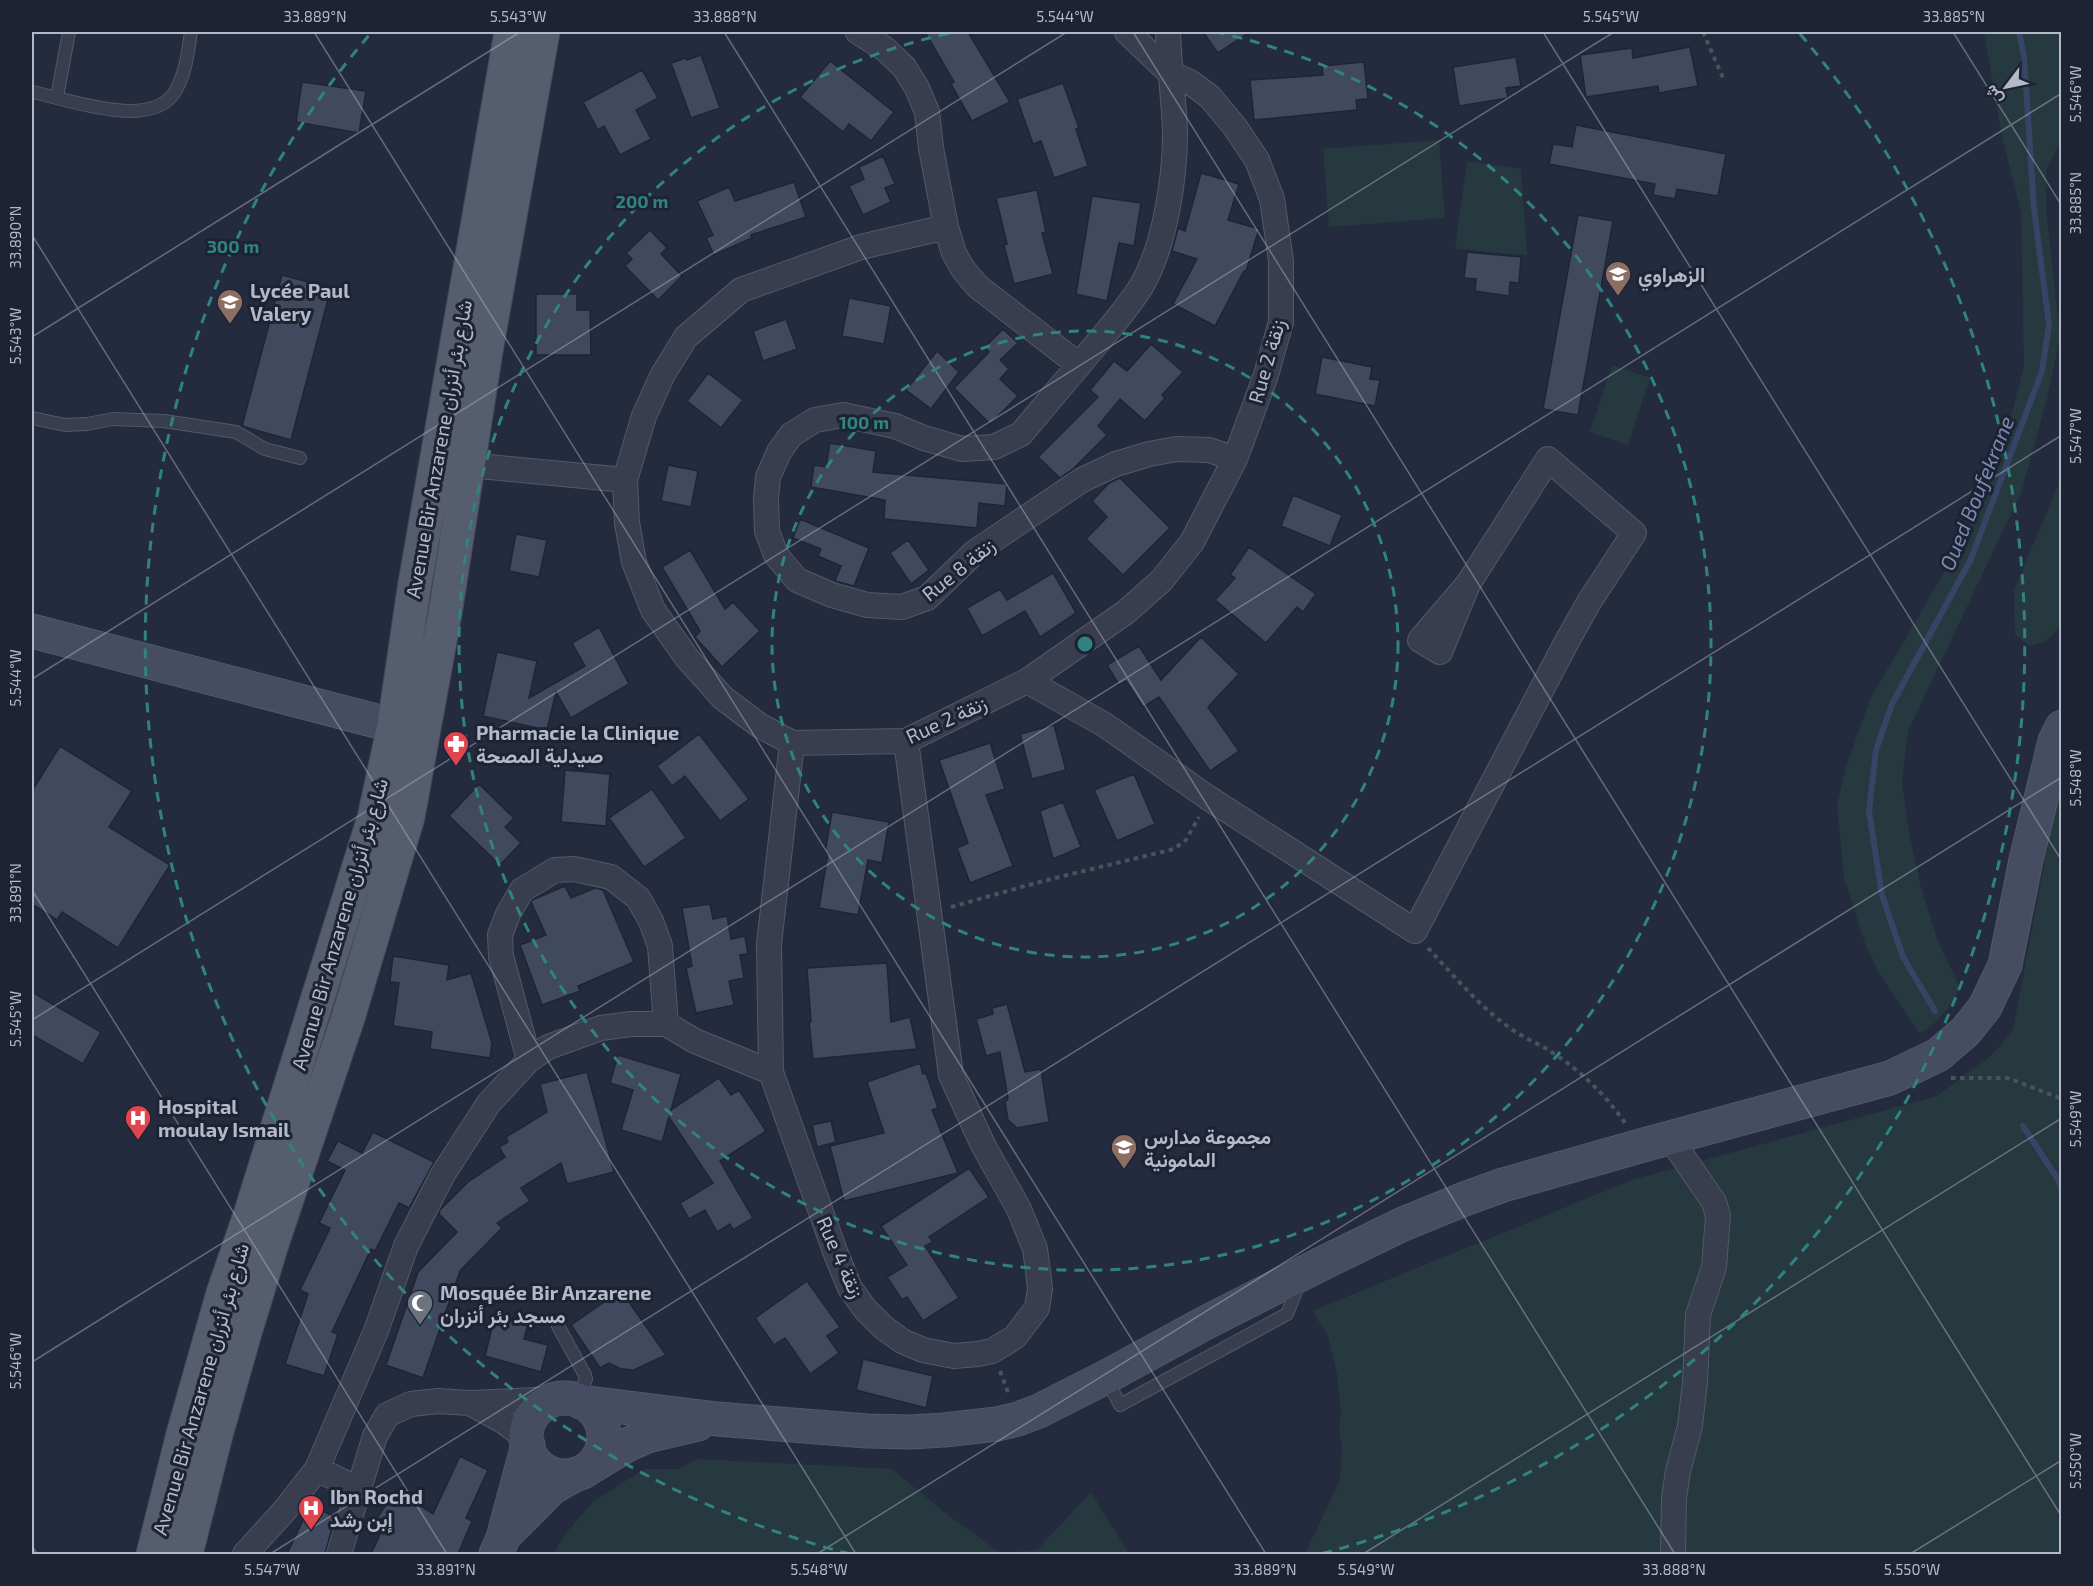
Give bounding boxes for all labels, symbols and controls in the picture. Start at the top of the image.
text: 33.889°N [284,7,346,25]
text: 5.543°W [490,7,546,25]
text: 33.888°N [693,7,757,25]
text: 5.544°W [1036,7,1094,25]
text: 5.545°W [1583,7,1639,25]
text: 33.885°N [1923,7,1985,25]
north arrow [1976,57,2036,117]
text: 5.546°W [2066,66,2084,123]
text: ش [1980,81,2007,108]
text: 33.885°N [2066,172,2084,234]
text: 200 m [616,190,668,212]
text: 33.890°N [6,206,24,268]
text: 300 m [207,235,259,257]
school or university icon: الزهراوي [1603,259,1633,297]
place label: الزهراوي [1638,262,1705,292]
place label: Lycée Paul Valery [250,278,350,326]
school or university icon: Lycée Paul Valery [215,287,245,325]
street label: Avenue Bir Anzarene شارع بئر أنزران [400,298,479,600]
text: 5.543°W [6,308,24,364]
street label: Rue 2 زنقة [1243,316,1291,406]
text: 5.547°W [2066,408,2084,464]
text: 100 m [839,411,889,433]
water label: Oued Boufekrane [1934,412,2018,574]
street label: Rue 8 زنقة [917,532,1001,607]
centre of rings [1075,634,1095,654]
text: 5.544°W [6,649,24,707]
street label: Rue 2 زنقة [902,690,991,750]
place label: Pharmacie la Clinique صيدلية المصحة [476,720,679,768]
pharmacy icon: Pharmacie la Clinique صيدلية المصحة [441,729,471,767]
text: 5.548°W [2066,749,2084,807]
street label: Avenue Bir Anzarene شارع بئر أنزران [286,775,395,1073]
text: 33.891°N [6,863,24,923]
text: 5.545°W [6,991,24,1047]
text: 5.549°W [2066,1091,2084,1148]
place label: Hospital moulay Ismail [158,1094,290,1142]
hospital icon: Hospital moulay Ismail [123,1103,153,1141]
place label: مجموعة مدارس المامونية [1144,1124,1271,1173]
school or university icon: مجموعة مدارس المامونية [1109,1132,1139,1170]
street label: Rue 4 زنقة [810,1212,870,1303]
street label: Avenue Bir Anzarene شارع بئر أنزران [147,1240,256,1538]
place label: Mosquée Bir Anzarene مسجد بئر أنزران [440,1280,652,1329]
mosque icon: Mosquée Bir Anzarene مسجد بئر أنزران [405,1288,435,1326]
text: 5.546°W [6,1333,24,1390]
text: 5.550°W [2066,1433,2084,1489]
place label: Ibn Rochd إبن رشد [330,1484,423,1533]
hospital icon: Ibn Rochd إبن رشد [296,1493,326,1531]
text: 5.547°W [244,1560,300,1578]
text: 33.891°N [416,1560,476,1578]
text: 5.548°W [790,1560,848,1578]
text: 33.889°N [1234,1560,1296,1578]
text: 5.549°W [1338,1560,1395,1578]
text: 33.888°N [1642,1560,1706,1578]
text: 5.550°W [1884,1560,1940,1578]

